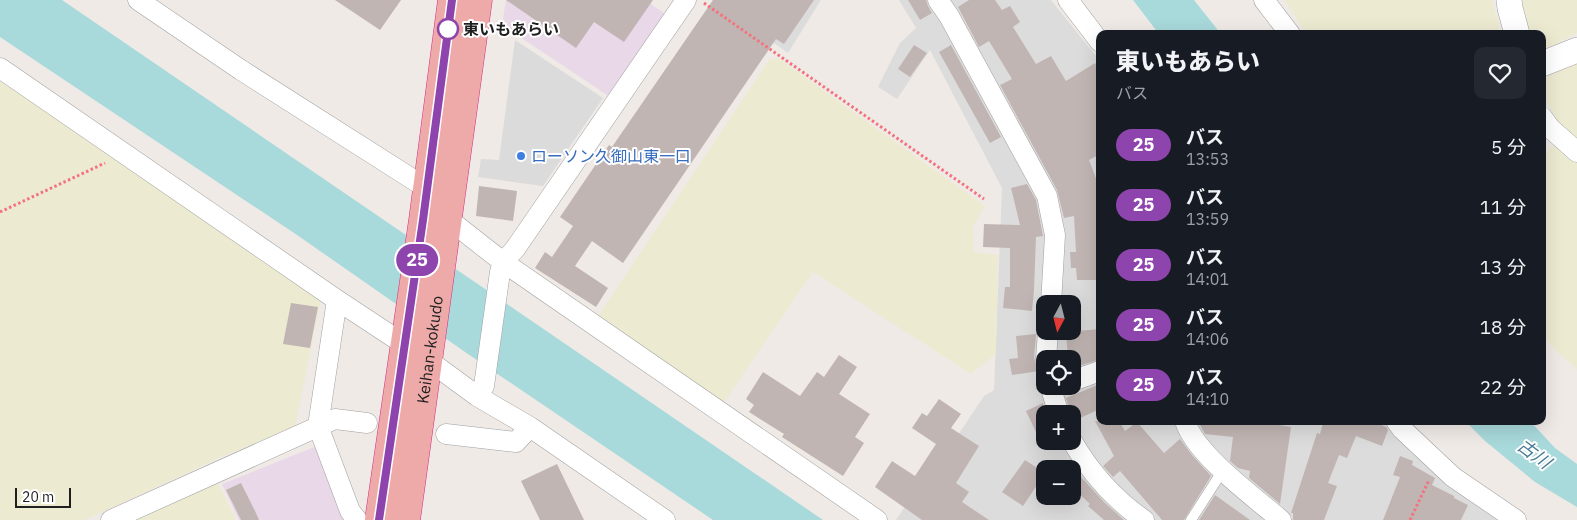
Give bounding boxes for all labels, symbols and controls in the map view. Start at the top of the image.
marker: 東いもあらい [437,18,459,40]
place label: 東いもあらい [463,19,559,39]
text: 東いもあらい [1116,45,1260,77]
button: heart [1474,47,1526,99]
text: バス [1116,83,1148,103]
text: バス [1186,125,1224,149]
text: 25 [1133,133,1154,156]
text: 5 分 [1491,135,1526,159]
place label: ローソン久御山東一口 [531,146,691,166]
text: 13:53 [1186,149,1229,169]
marker: ローソン久御山東一口 [515,150,527,162]
text: バス [1186,185,1224,209]
text: 25 [1133,193,1154,216]
text: 11 分 [1480,195,1526,219]
text: 13:59 [1186,209,1229,229]
line badge: 25 [394,244,440,276]
text: バス [1186,245,1224,269]
text: 25 [406,248,428,271]
text: 25 [1133,253,1154,276]
text: 13 分 [1480,255,1526,279]
text: 14:01 [1186,269,1229,289]
street label: Keihan-kokudo [412,295,447,405]
north arrow [1036,295,1081,340]
map controls [1036,295,1081,505]
text: バス [1186,305,1224,329]
text: 25 [1133,313,1154,336]
text: 18 分 [1480,315,1526,339]
text: 14:06 [1186,329,1229,349]
button: locate [1036,350,1081,395]
text: バス [1186,365,1224,389]
text: 25 [1133,373,1154,396]
text: 22 分 [1480,375,1526,399]
text: 14:10 [1186,389,1229,409]
button: + [1036,405,1081,450]
water label: 古川 [1513,434,1557,475]
button: − [1036,460,1081,505]
scale bar [15,485,71,508]
text: 20 m [22,488,54,506]

